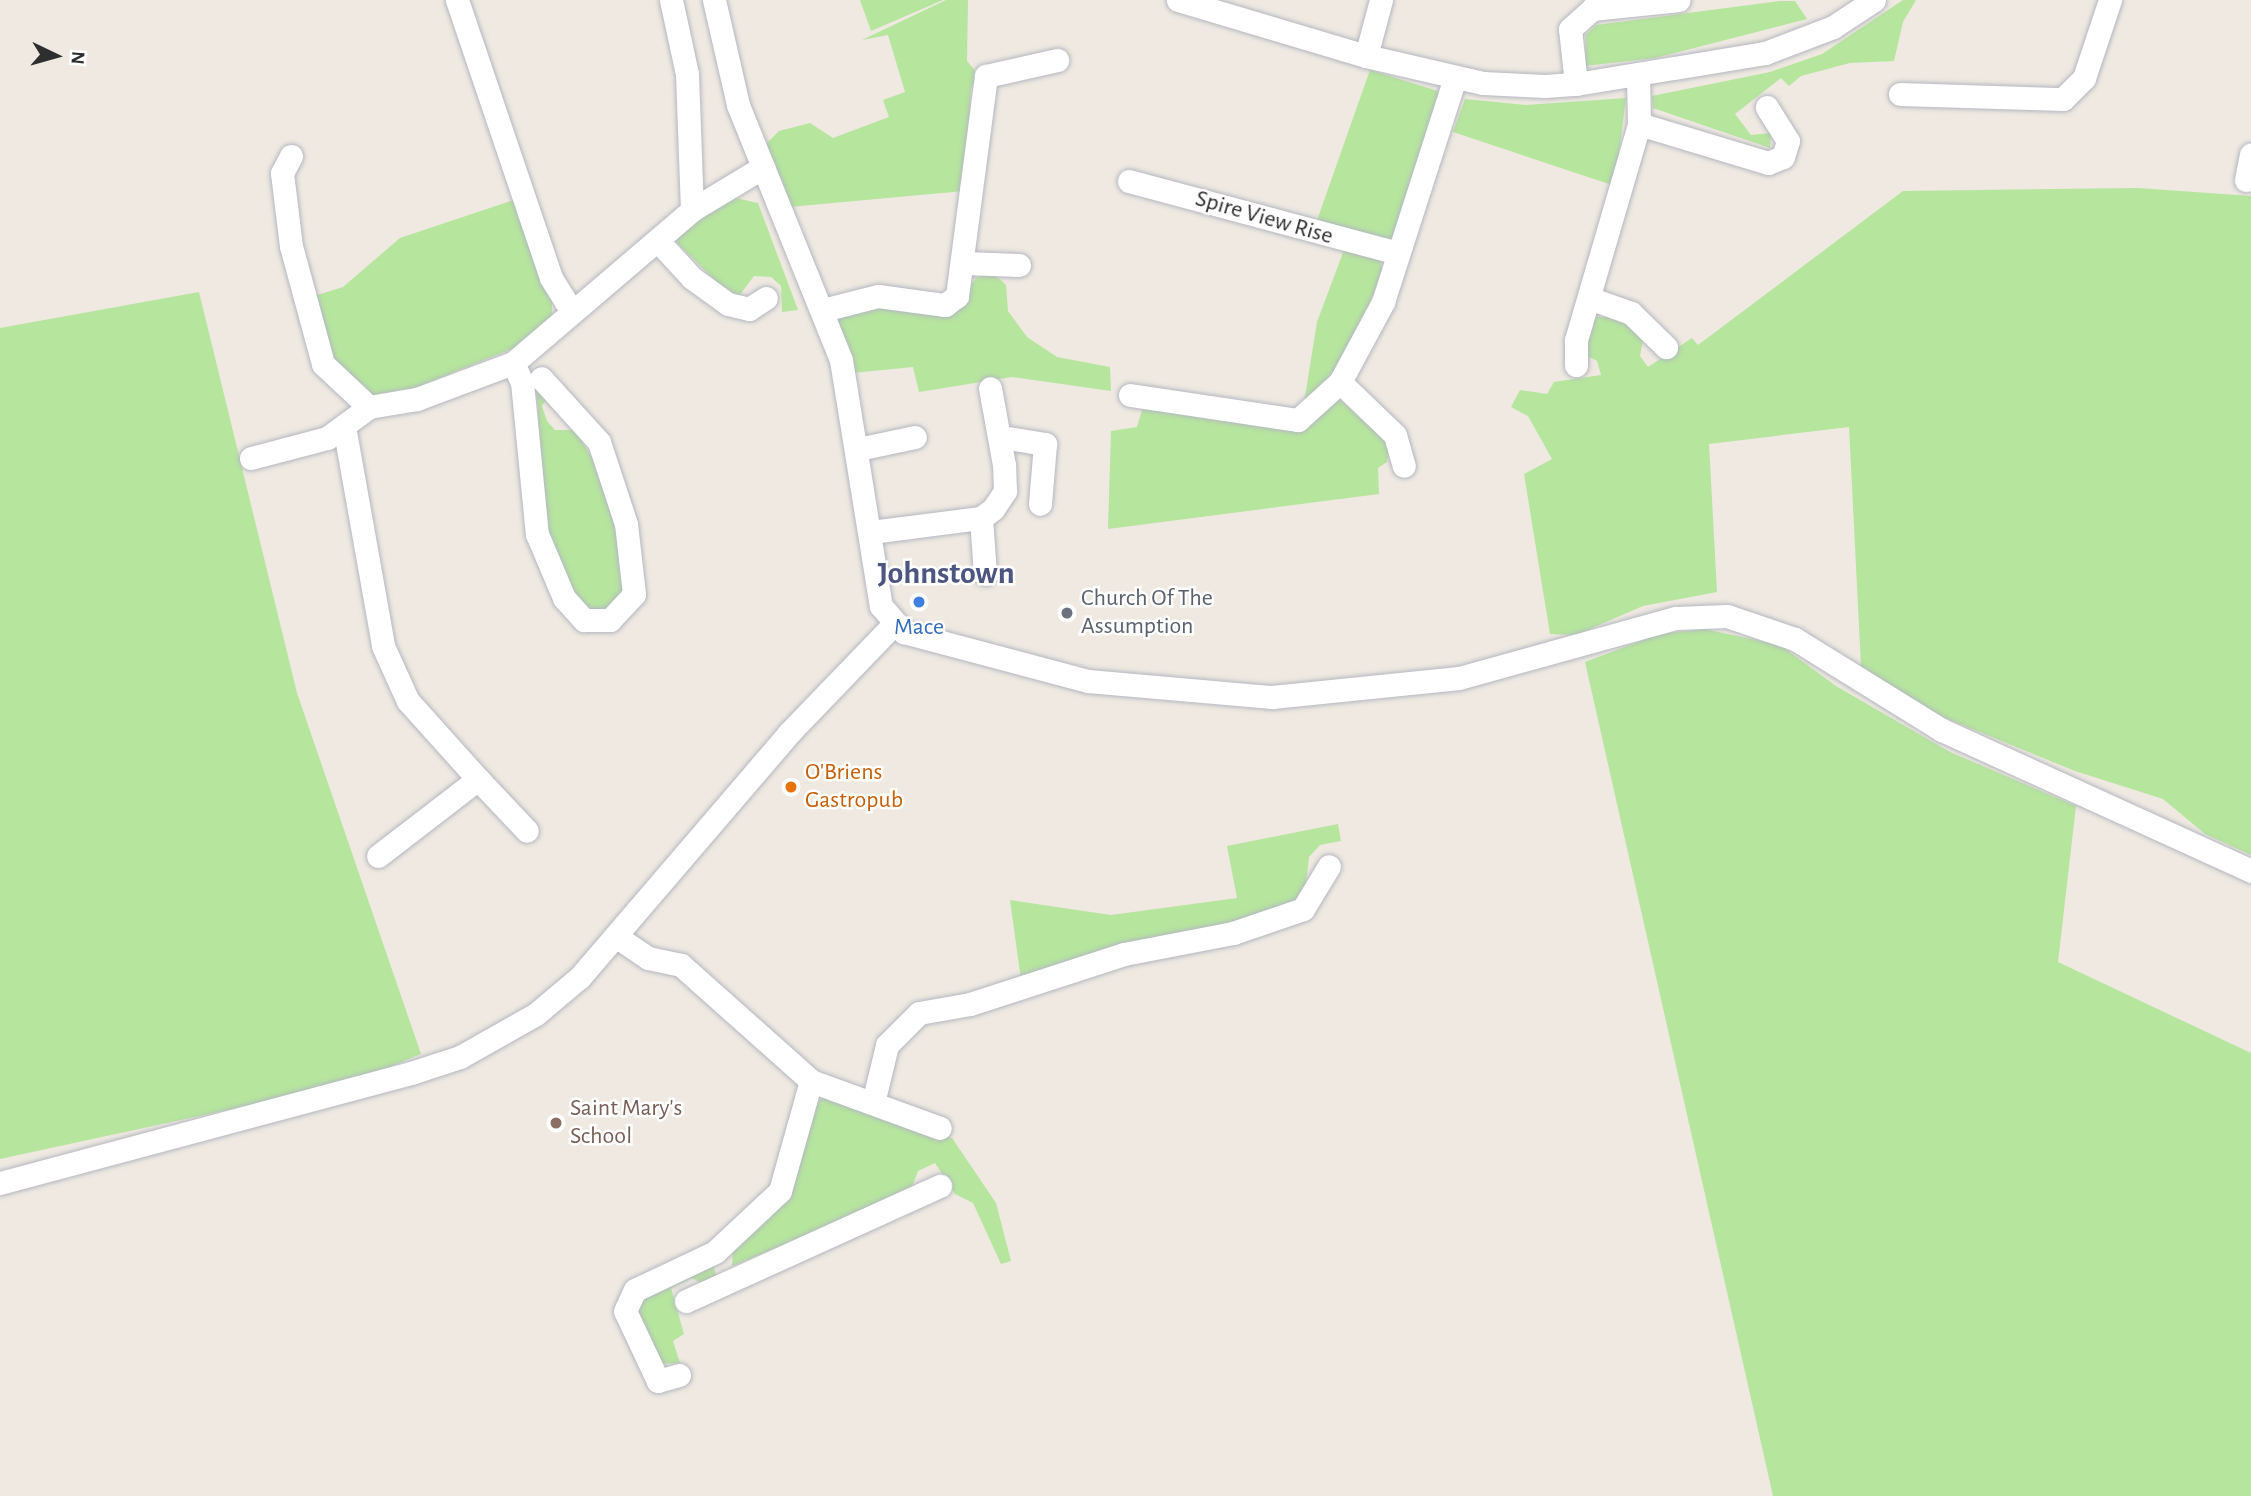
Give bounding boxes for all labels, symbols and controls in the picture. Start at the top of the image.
north arrow [21,21,91,91]
text: N [67,50,87,65]
street label: Spire View Rise [1192,185,1336,251]
district label: Johnstown [877,554,1015,592]
place label: Church Of The Assumption [1081,585,1213,641]
marker: Mace [911,594,927,610]
marker: Church Of The Assumption [1059,605,1075,621]
place label: Mace [894,614,944,642]
place label: O'Briens Gastropub [805,759,903,815]
marker: O'Briens Gastropub [783,779,799,795]
place label: Saint Mary's School [570,1095,682,1151]
marker: Saint Mary's School [548,1115,564,1131]

